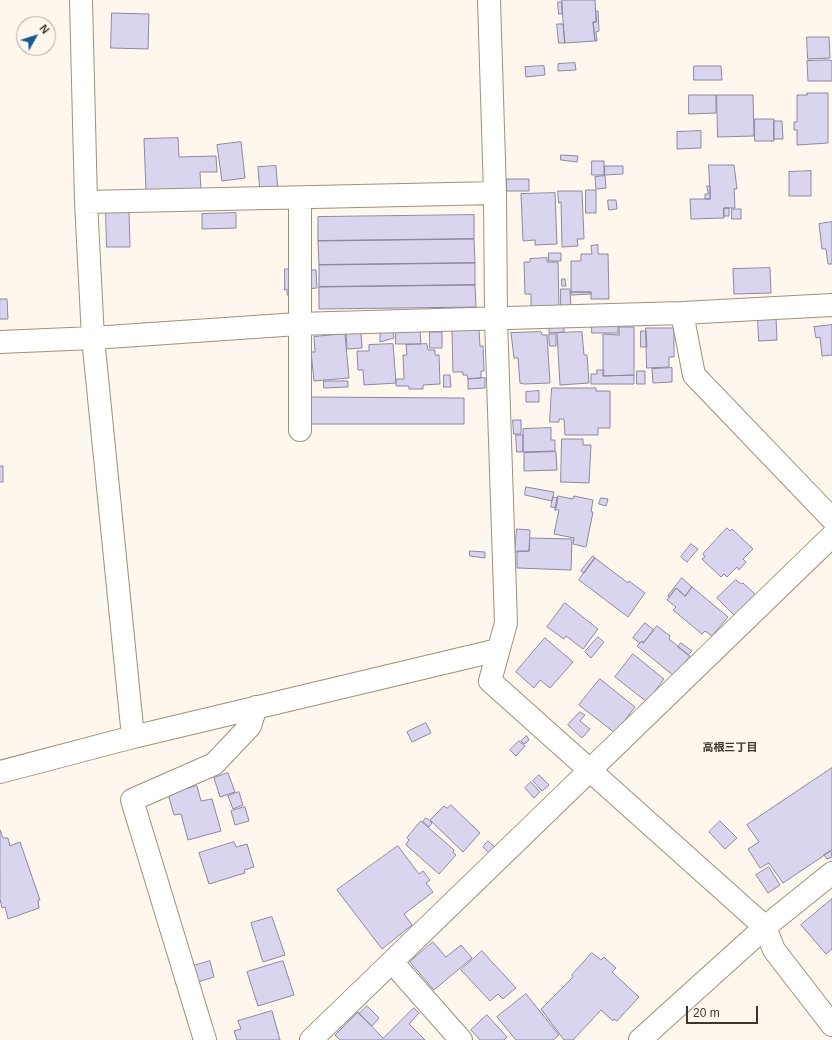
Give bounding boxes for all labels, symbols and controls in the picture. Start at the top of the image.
north arrow [16,16,56,56]
text: N [37,22,52,36]
district label: 高根三丁目 [703,741,757,755]
scale bar [688,998,760,1024]
text: 20 m [693,1006,720,1020]

